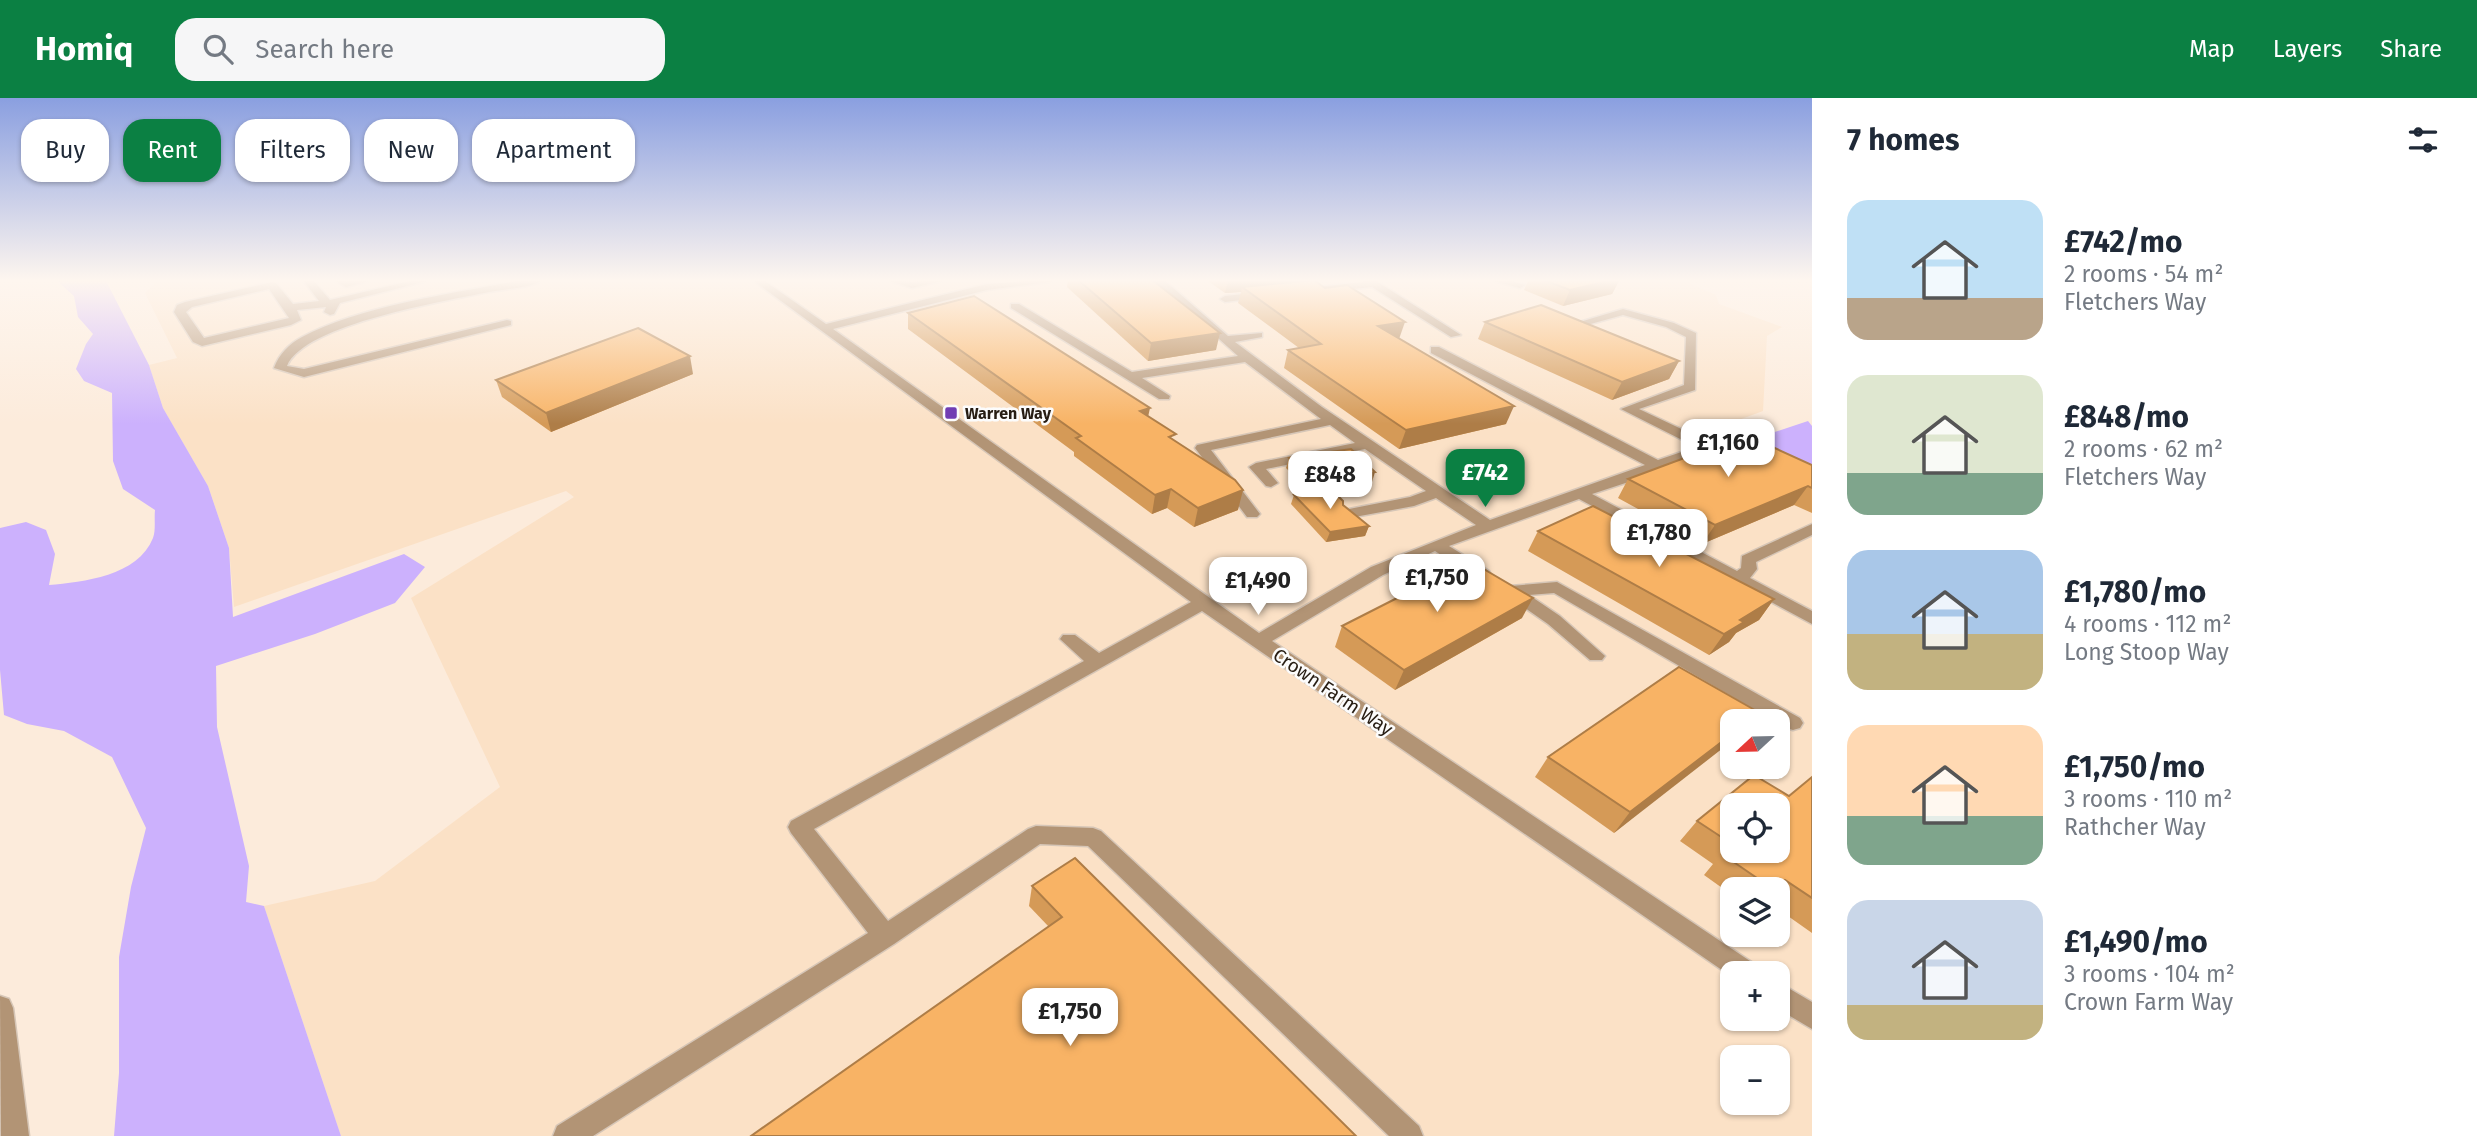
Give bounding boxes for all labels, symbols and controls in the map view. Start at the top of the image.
search box [175,18,665,81]
text: Homiq [35,29,133,69]
icon: search [199,30,237,68]
text: Search here [255,34,394,65]
text: Map [2189,35,2235,63]
text: Layers [2273,35,2342,63]
text: Share [2380,35,2442,63]
chip: Buy [21,119,109,182]
chip: Rent [123,119,221,182]
chip: Filters [235,119,350,182]
chip: New [364,119,458,182]
chip: Apartment [472,119,635,182]
icon: filters [2404,121,2442,159]
text: 7 homes [1847,122,1959,158]
text: £742/mo [2064,224,2182,260]
icon: home [1903,228,1987,312]
text: 2 rooms · 54 m² [2064,260,2223,288]
text: Fletchers Way [2064,288,2206,316]
text: £848/mo [2064,399,2189,435]
icon: home [1903,403,1987,487]
place label: Warren Way [965,404,1052,423]
marker: Warren Way [943,405,959,421]
pin: £1,160 [1671,420,1785,479]
text: £1,160 [1697,428,1759,456]
text: 2 rooms · 62 m² [2064,435,2223,463]
pin: £742 [1444,450,1526,509]
pin: £848 [1289,452,1371,511]
text: £742 [1462,458,1508,486]
text: £848 [1304,460,1356,488]
text: Fletchers Way [2064,463,2206,491]
pin: £1,780 [1602,510,1716,569]
text: £1,780 [1627,518,1691,546]
pin: £1,750 [1380,554,1494,614]
pin: £1,490 [1201,558,1315,617]
text: £1,750 [1405,563,1469,591]
text: £1,490 [1225,566,1291,594]
text: £1,780/mo [2064,574,2206,610]
icon: home [1903,578,1987,662]
text: 4 rooms · 112 m² [2064,610,2231,638]
text: Long Stoop Way [2064,638,2229,666]
street label: Crown Farm Way [1269,643,1398,741]
north arrow [1720,709,1790,779]
map controls [1720,709,1790,1115]
text: £1,750/mo [2064,749,2205,785]
icon: home [1903,753,1987,837]
text: 3 rooms · 110 m² [2064,785,2232,813]
button: locate [1720,793,1790,863]
text: Rathcher Way [2064,813,2206,841]
button: layers [1720,877,1790,947]
text: £1,490/mo [2064,924,2208,960]
icon: home [1903,928,1987,1012]
text: 3 rooms · 104 m² [2064,960,2235,988]
button: + [1720,961,1790,1031]
pin: £1,750 [1013,988,1127,1048]
text: Crown Farm Way [2064,988,2233,1016]
text: £1,750 [1038,997,1102,1025]
button: − [1720,1045,1790,1115]

